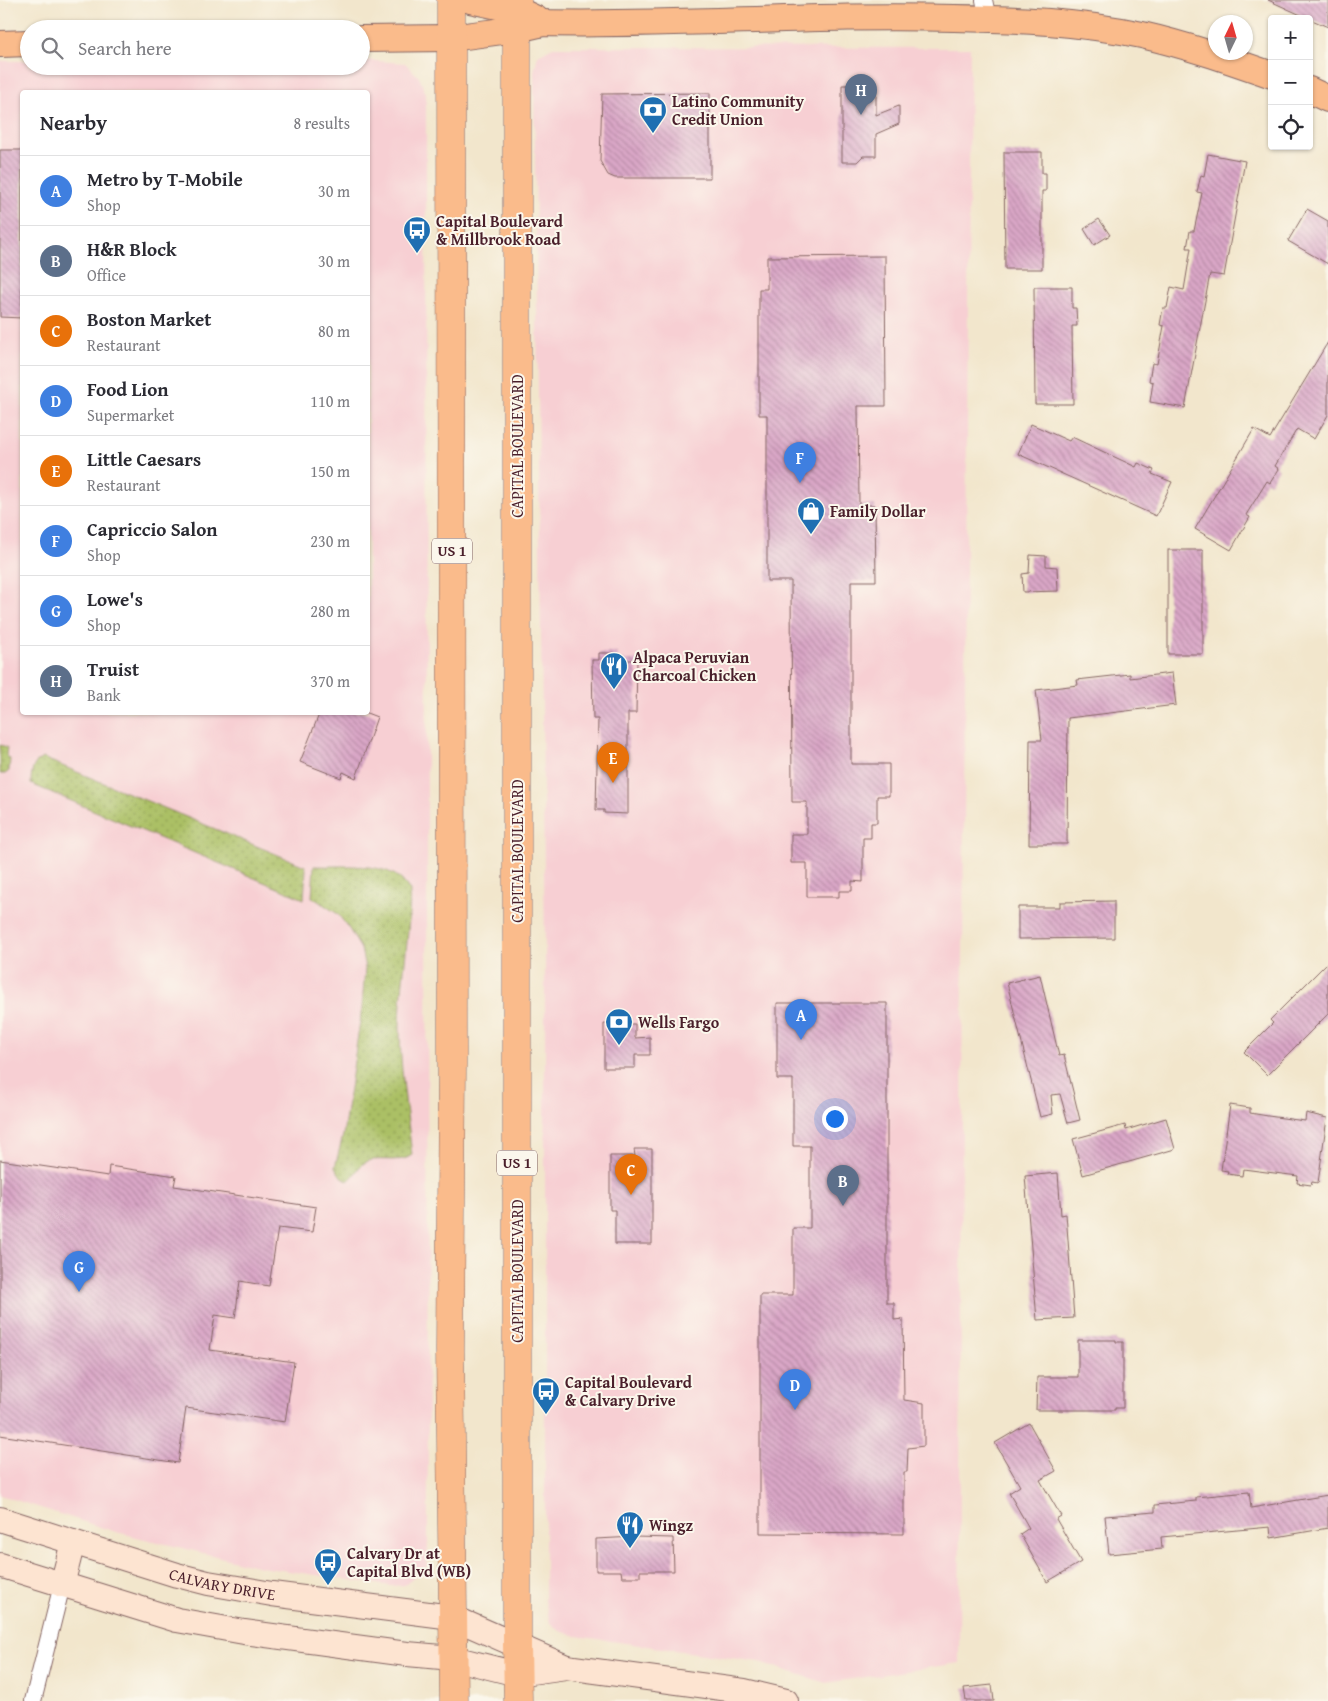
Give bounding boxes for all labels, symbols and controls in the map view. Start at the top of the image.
north arrow [1208,15,1253,60]
map controls [1268,15,1313,150]
button: + [1268,15,1313,60]
search box [20,20,370,75]
icon: search [38,34,66,62]
text: Search here [78,34,172,62]
button: − [1268,60,1313,105]
pin: H [845,74,877,115]
place label: Latino Community Credit Union [672,89,805,131]
bank icon: Latino Community Credit Union [638,95,668,134]
button: locate [1268,105,1313,150]
text: Nearby [40,107,107,138]
text: 8 results [293,111,350,135]
text: Metro by T-Mobile [87,165,243,193]
text: A [51,179,61,203]
text: 30 m [318,179,350,203]
text: Shop [87,193,121,217]
place label: Capital Boulevard & Millbrook Road [436,209,564,251]
bus stop icon: Capital Boulevard & Millbrook Road [402,215,432,254]
text: H&R Block [87,235,176,263]
text: B [51,249,61,273]
text: 30 m [318,249,350,273]
text: Office [87,263,126,287]
text: Boston Market [87,305,211,333]
text: C [51,319,61,343]
text: 80 m [318,319,350,343]
text: Restaurant [87,333,161,357]
street label: CAPITAL BOULEVARD [505,374,529,518]
text: Food Lion [87,375,169,403]
text: D [51,389,61,413]
text: 110 m [310,389,350,413]
text: Supermarket [87,403,174,427]
pin: F [784,442,816,483]
text: Little Caesars [87,445,201,473]
text: E [52,459,60,483]
text: 150 m [310,459,350,483]
text: Restaurant [87,473,161,497]
shop icon: Family Dollar [796,496,826,535]
place label: Family Dollar [830,499,926,523]
text: Capriccio Salon [87,515,218,543]
text: F [52,529,60,553]
text: 230 m [310,529,350,553]
road number: US 1 [432,538,472,564]
text: Shop [87,543,121,567]
text: Lowe's [87,585,143,613]
text: G [51,599,61,623]
text: 280 m [310,599,350,623]
text: Shop [87,613,121,637]
place label: Alpaca Peruvian Charcoal Chicken [633,645,757,687]
restaurant icon: Alpaca Peruvian Charcoal Chicken [599,651,629,690]
text: Truist [87,655,139,683]
text: H [50,669,62,693]
text: 370 m [310,669,350,693]
text: Bank [87,683,121,707]
pin: E [597,742,629,783]
street label: CAPITAL BOULEVARD [505,779,529,923]
pin: A [785,999,817,1040]
bank icon: Wells Fargo [604,1007,634,1046]
place label: Wells Fargo [638,1010,720,1034]
your location [822,1106,848,1132]
road number: US 1 [497,1150,537,1176]
pin: C [615,1154,647,1195]
pin: B [827,1165,859,1206]
street label: CAPITAL BOULEVARD [505,1199,529,1343]
pin: G [63,1251,95,1292]
pin: D [779,1369,811,1410]
place label: Capital Boulevard & Calvary Drive [565,1370,693,1412]
bus stop icon: Capital Boulevard & Calvary Drive [531,1376,561,1415]
restaurant icon: Wingz [615,1510,645,1549]
place label: Wingz [649,1513,693,1537]
place label: Calvary Dr at Capital Blvd (WB) [347,1541,471,1583]
bus stop icon: Calvary Dr at Capital Blvd (WB) [313,1547,343,1586]
street label: CALVARY DRIVE [166,1561,277,1606]

